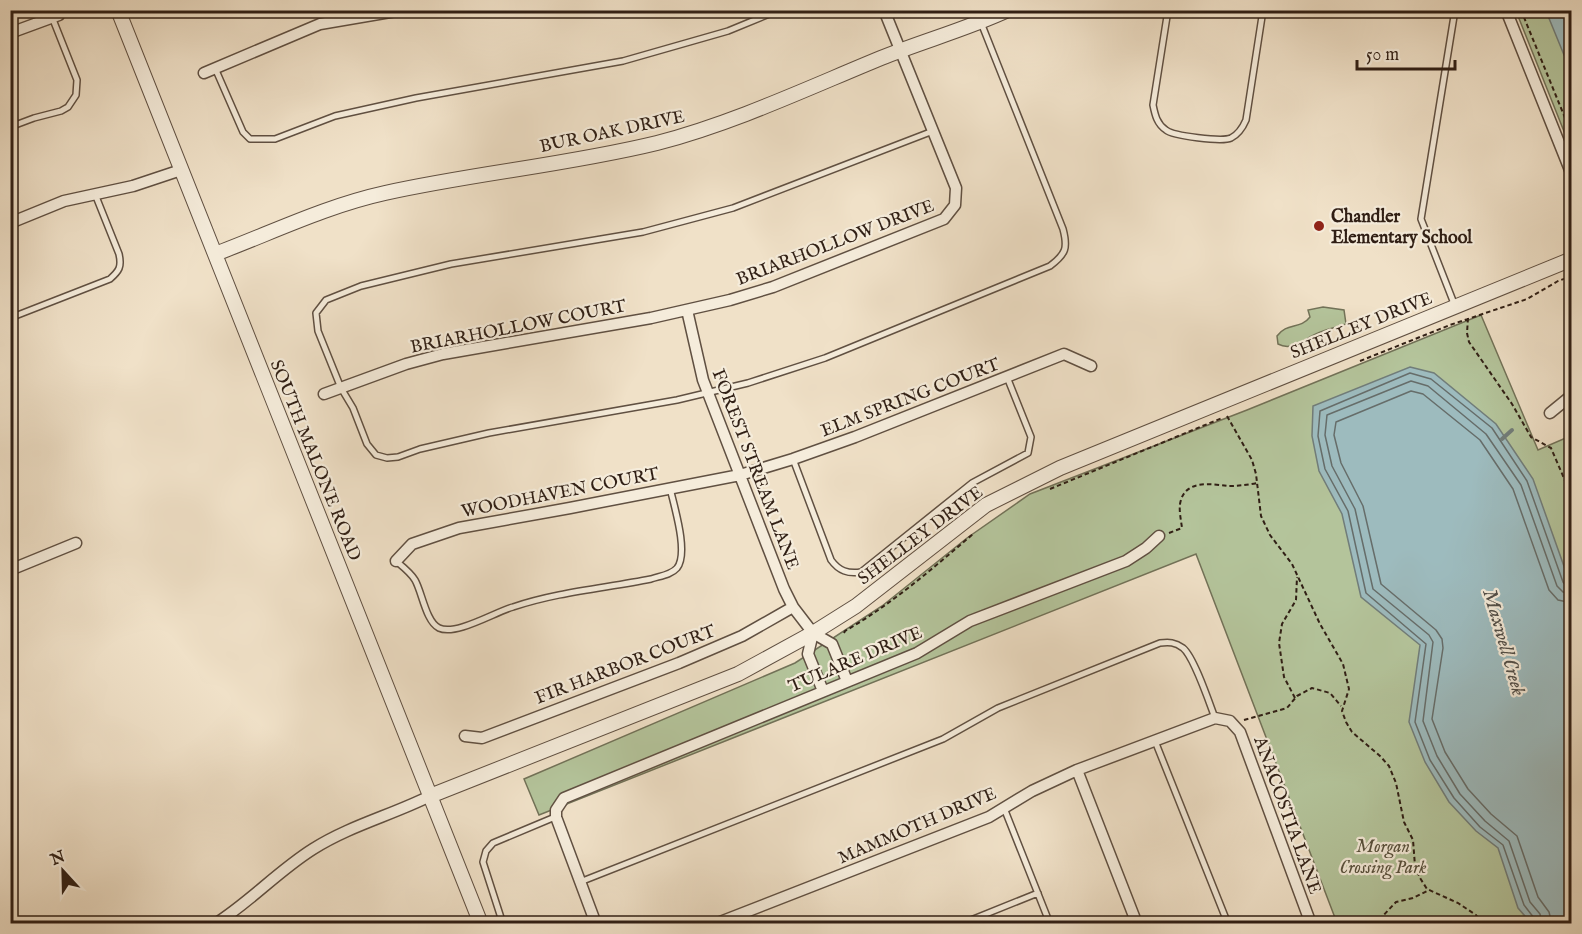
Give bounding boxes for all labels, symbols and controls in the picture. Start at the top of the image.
scale bar [1357,33,1454,71]
text: 50 m [1366,44,1399,67]
street label: BUR OAK DRIVE [538,106,687,159]
street label: BRIARHOLLOW DRIVE [733,195,938,292]
place label: Chandler Elementary School [1331,206,1473,250]
marker: Chandler Elementary School [1312,219,1326,233]
street label: SHELLEY DRIVE [1287,287,1436,365]
street label: BRIARHOLLOW COURT [408,295,628,360]
street label: ELM SPRING COURT [818,354,1003,443]
street label: SOUTH MALONE ROAD [264,357,366,564]
street label: FOREST STREAM LANE [706,366,803,573]
street label: WOODHAVEN COURT [460,463,661,524]
street label: SHELLEY DRIVE [854,482,988,591]
water label: Maxwell Creek [1476,586,1531,699]
street label: FIR HARBOR COURT [532,620,719,710]
street label: TULARE DRIVE [785,622,926,699]
street label: ANACOSTIA LANE [1247,733,1326,898]
street label: MAMMOTH DRIVE [835,783,1000,870]
park label: Morgan Crossing Park [1340,836,1426,880]
north arrow [33,841,93,901]
text: N [47,847,68,871]

